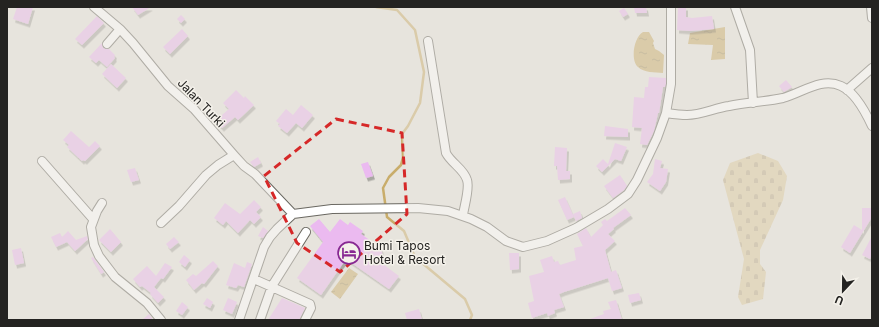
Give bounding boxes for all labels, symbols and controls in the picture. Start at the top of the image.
street label: Jalan Turki [174,75,228,130]
place label: Bumi Tapos Hotel & Resort [364,238,445,267]
hotel icon: Bumi Tapos Hotel & Resort [336,240,362,266]
north arrow [823,271,863,311]
text: U [833,292,846,308]

